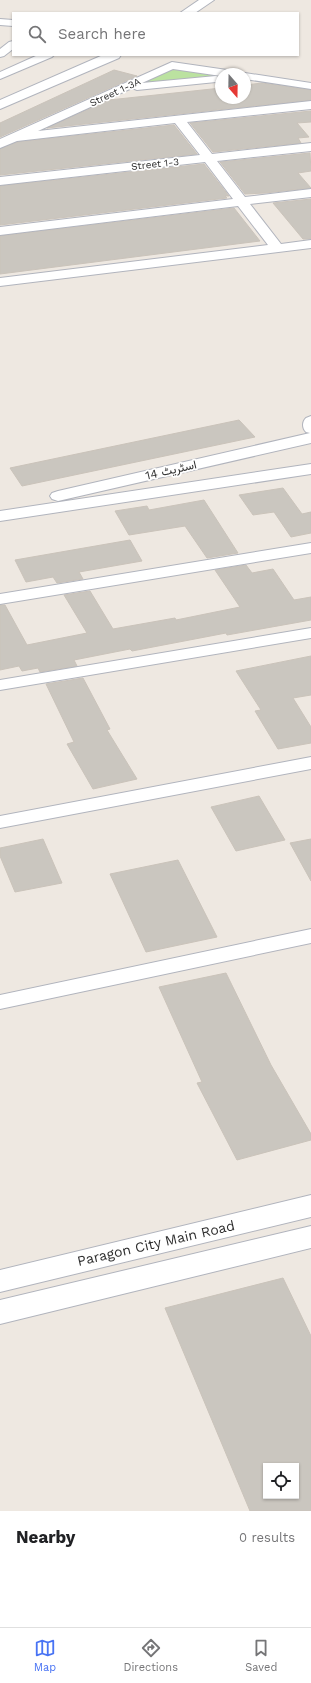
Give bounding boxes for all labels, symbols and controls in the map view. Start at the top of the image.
search box [12,12,299,56]
icon: search [26,23,48,45]
text: Search here [58,25,146,43]
north arrow [215,68,251,104]
street label: Street 1-3A [88,75,142,109]
street label: Street 1-3 [131,156,180,172]
street label: اسٹریٹ 14 [144,457,198,484]
street label: Paragon City Main Road [76,1217,236,1269]
map controls [263,1463,299,1499]
button: locate [263,1463,299,1499]
text: Nearby [16,1527,75,1547]
text: 0 results [239,1530,295,1545]
tab: Map [34,1637,56,1674]
tab: Directions [124,1637,178,1674]
tab: Saved [245,1637,277,1674]

